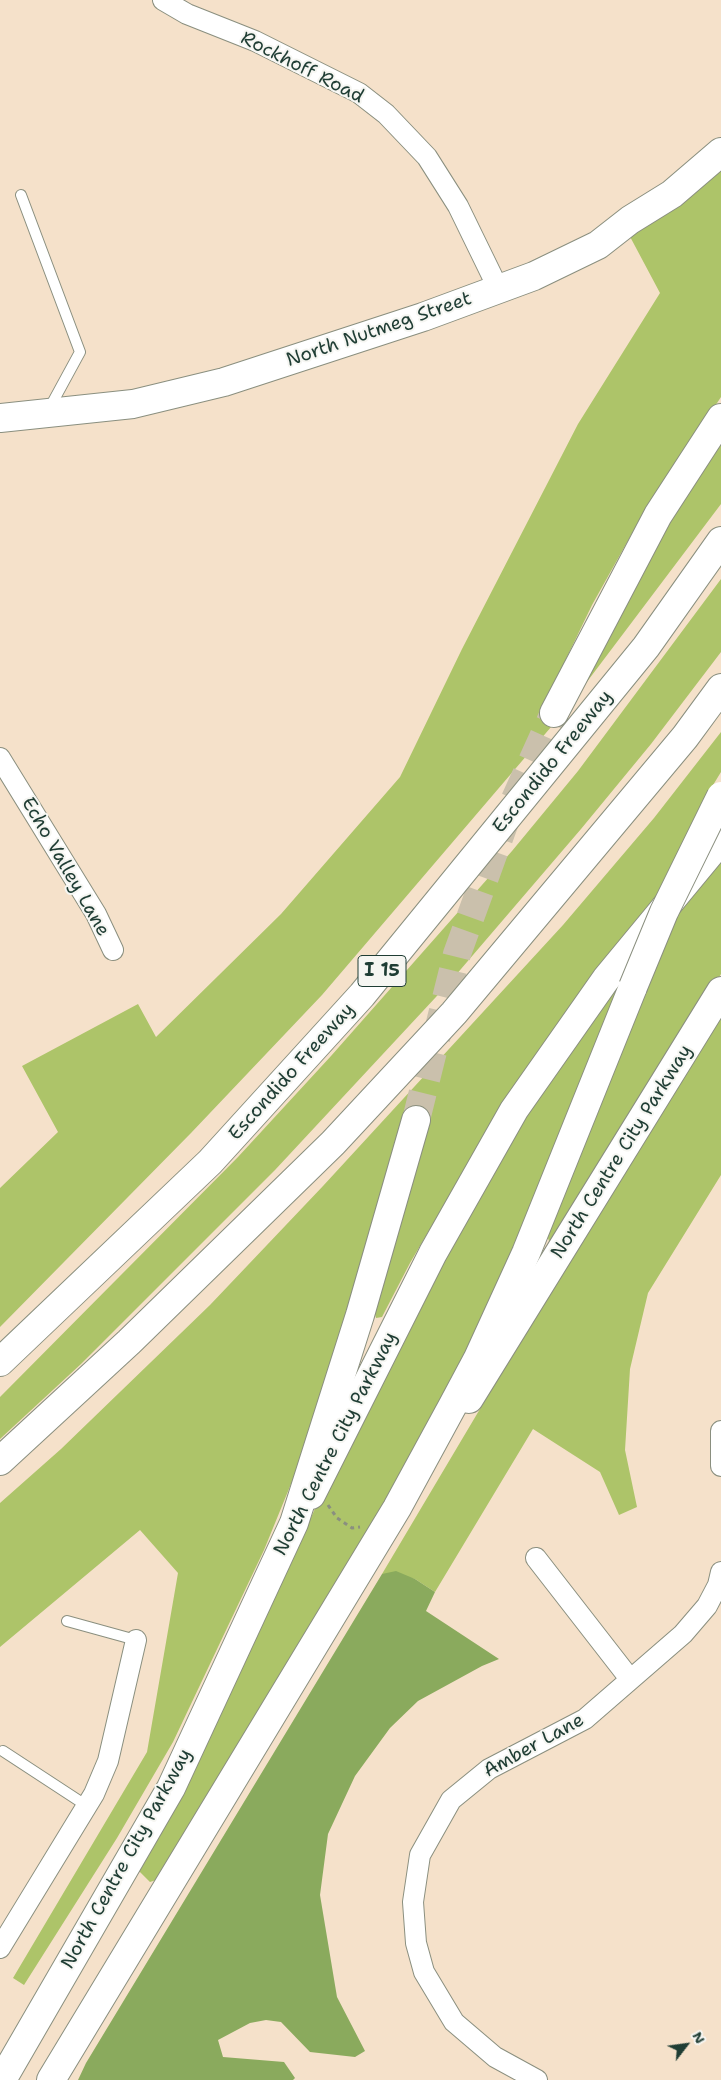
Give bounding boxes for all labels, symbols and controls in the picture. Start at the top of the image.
street label: Rockhoff Road [237,27,367,109]
street label: North Nutmeg Street [283,288,475,372]
street label: Escondido Freeway [488,686,618,838]
street label: Echo Valley Lane [16,793,114,941]
road number: I 15 [358,956,406,986]
street label: Escondido Freeway [224,999,360,1145]
street label: North Centre City Parkway [547,1041,697,1263]
street label: North Centre City Parkway [270,1328,402,1560]
street label: Amber Lane [480,1709,588,1783]
street label: North Centre City Parkway [57,1745,197,1973]
north arrow [661,2020,711,2070]
text: N [688,2028,710,2047]

